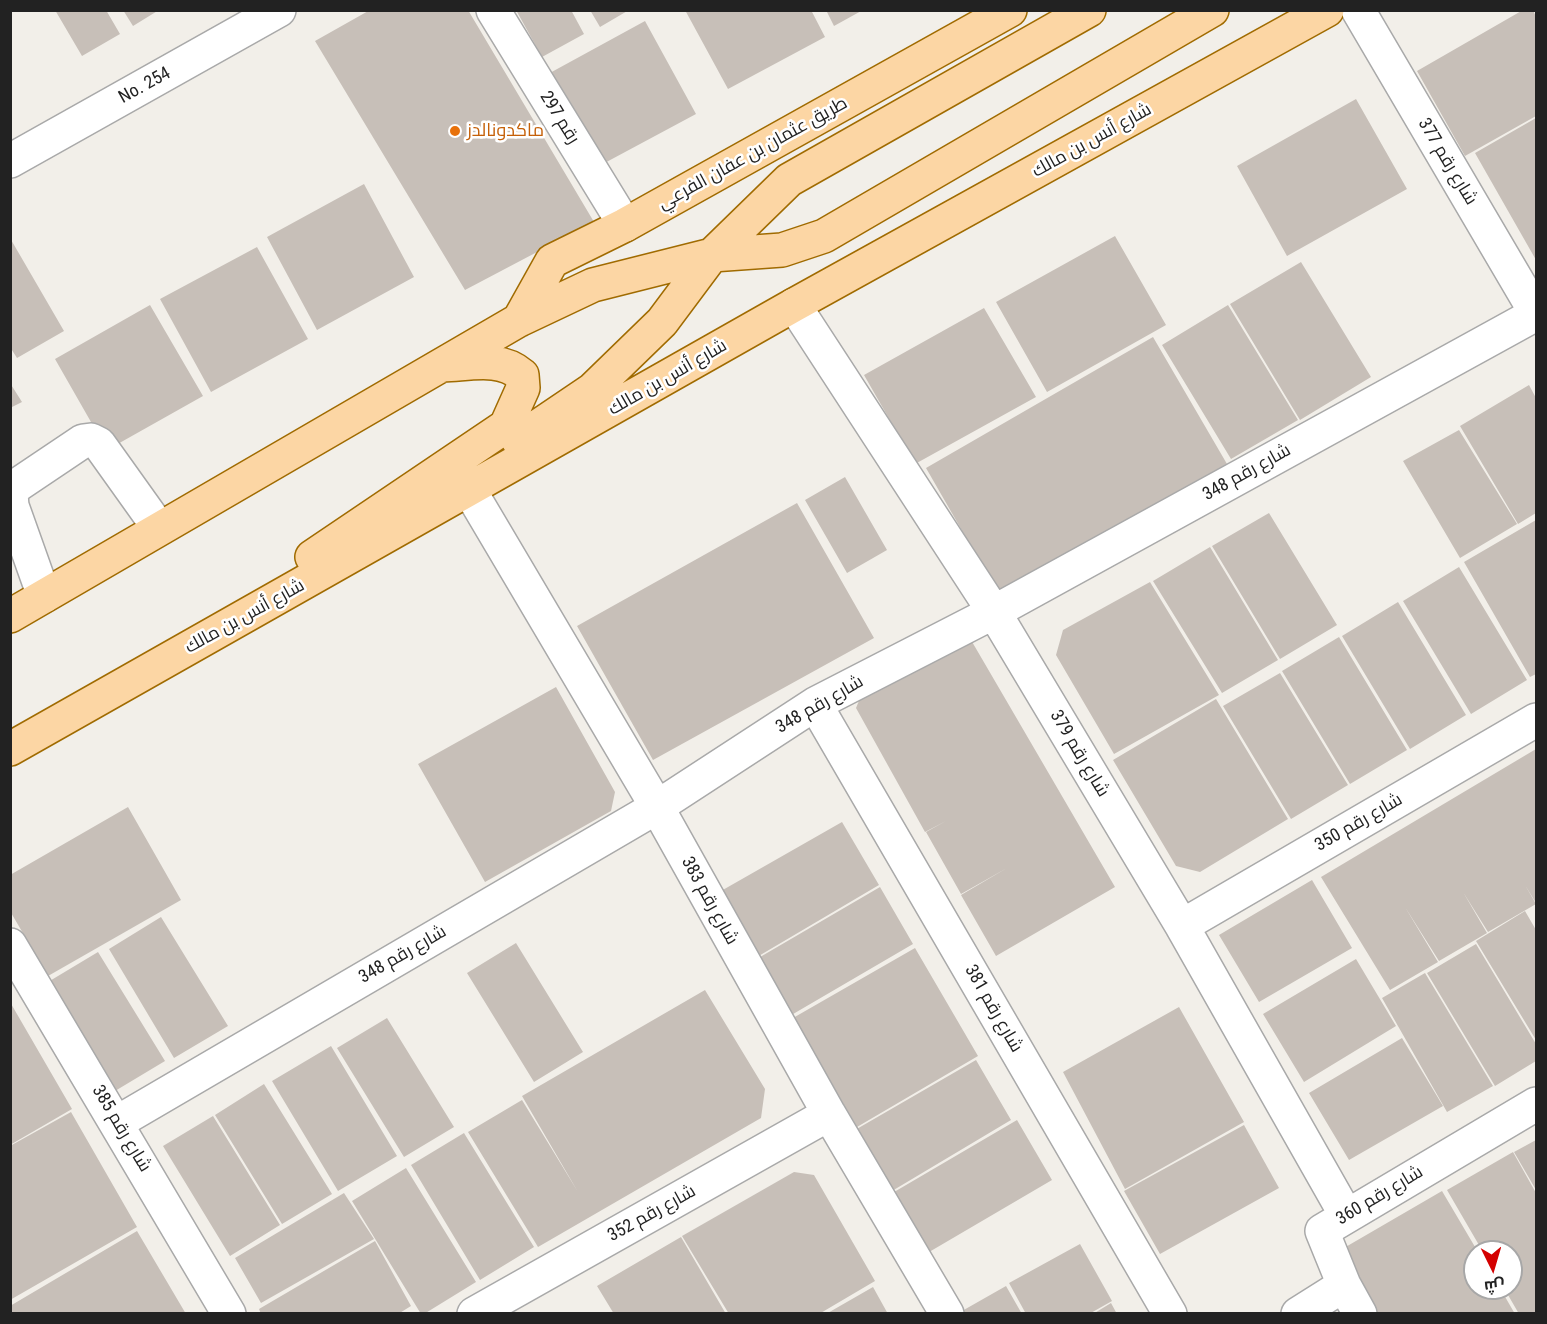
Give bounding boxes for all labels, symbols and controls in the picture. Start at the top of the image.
street label: No. 254 [115,63,175,109]
street label: رقم 297 [534,88,584,148]
street label: طريق عثمان بن عفان الفرعي [655,93,851,215]
street label: شارع أنس بن مالك [1028,99,1156,183]
street label: شارع رقم 377 [1413,115,1481,209]
place label: ماكدونالدز [467,120,544,142]
marker: ماكدونالدز [448,124,462,138]
street label: شارع أنس بن مالك [605,335,731,421]
street label: شارع رقم 348 [1199,440,1295,506]
street label: شارع أنس بن مالك [181,575,309,659]
street label: شارع رقم 348 [772,671,868,739]
street label: شارع رقم 379 [1045,707,1113,801]
street label: شارع رقم 350 [1311,789,1407,857]
street label: شارع رقم 383 [676,853,742,949]
street label: شارع رقم 348 [355,921,451,989]
street label: شارع رقم 381 [959,961,1027,1057]
street label: شارع رقم 385 [87,1082,155,1176]
street label: شارع رقم 360 [1333,1162,1427,1230]
street label: شارع رقم 352 [604,1181,700,1247]
north arrow [1463,1240,1523,1300]
text: ش [1483,1276,1505,1297]

